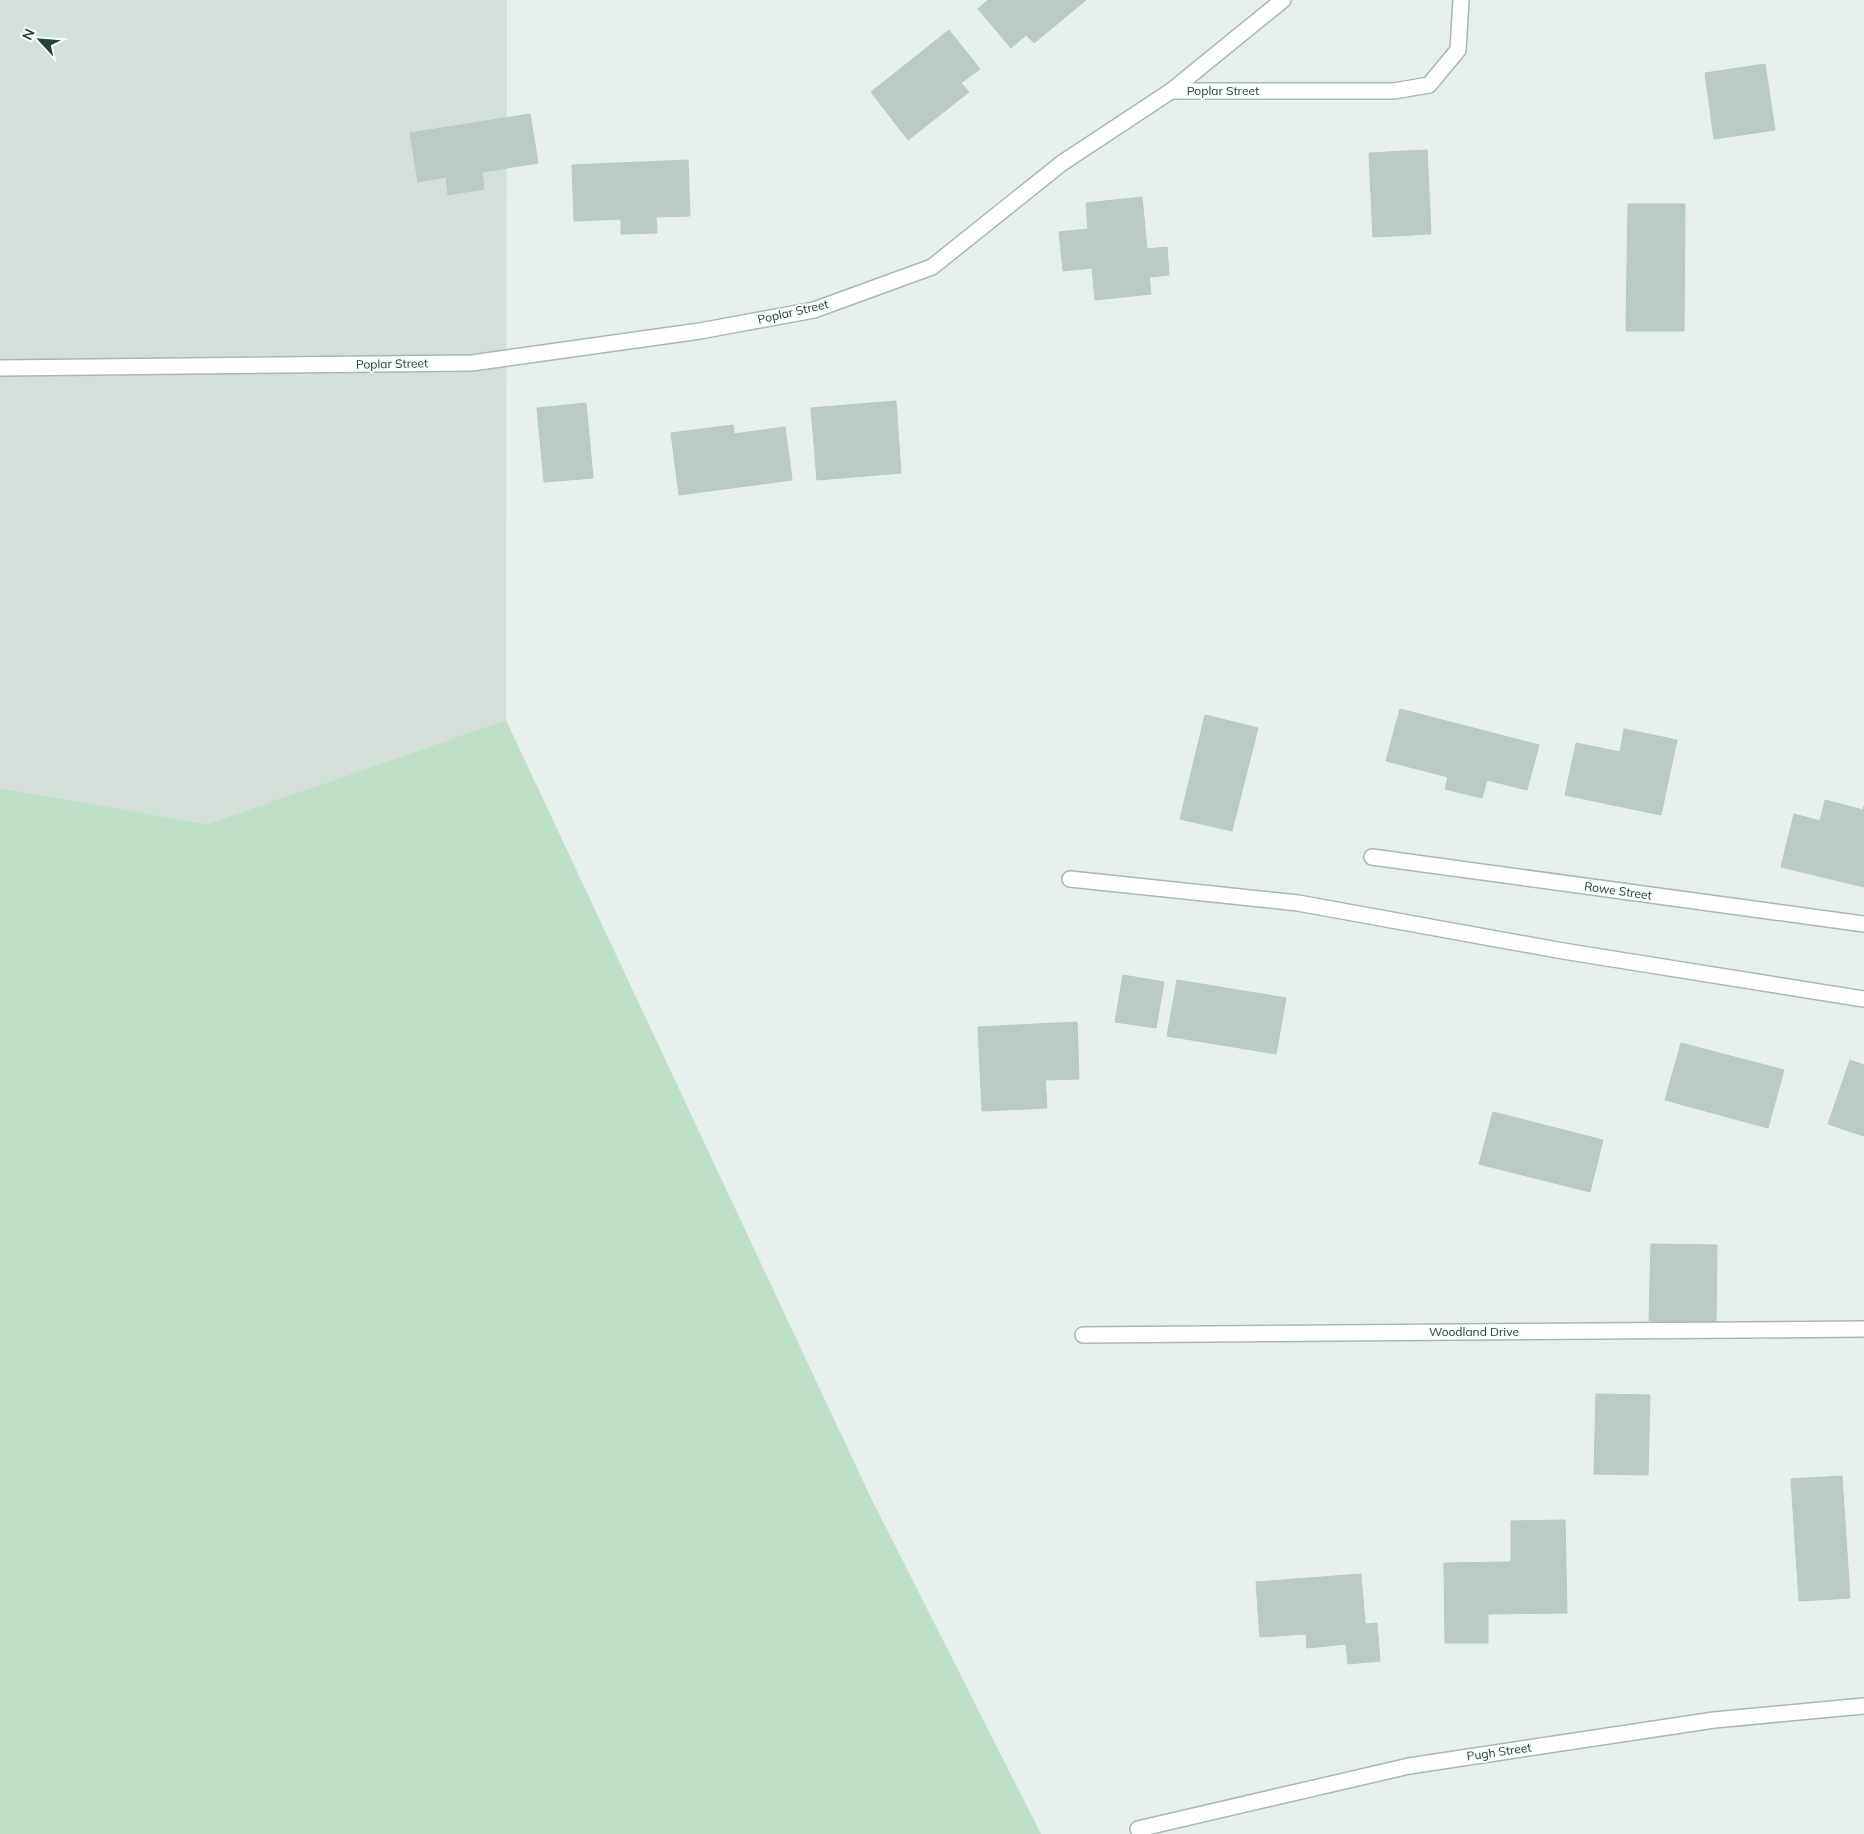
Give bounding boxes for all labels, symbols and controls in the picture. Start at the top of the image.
north arrow [15,15,65,65]
text: N [18,26,39,43]
street label: Poplar Street [1187,83,1259,98]
street label: Poplar Street [756,296,830,327]
street label: Poplar Street [356,355,428,372]
street label: Rowe Street [1583,878,1653,903]
street label: Woodland Drive [1429,1324,1519,1339]
street label: Pugh Street [1466,1740,1532,1763]

